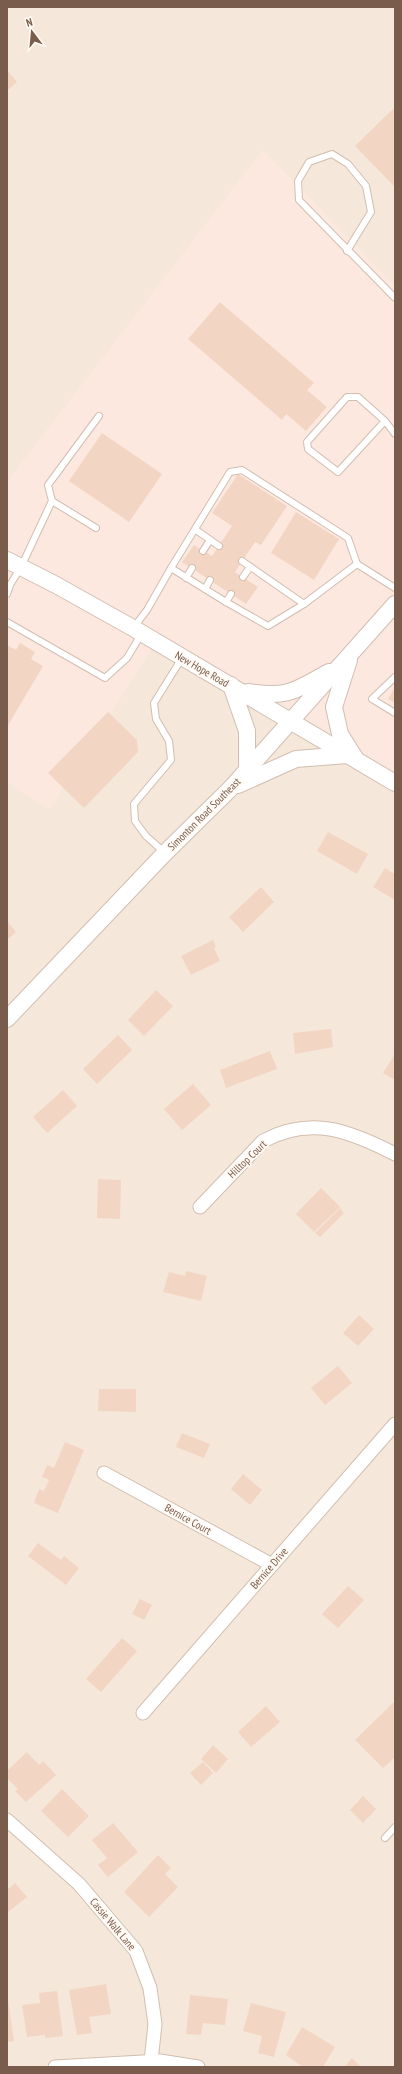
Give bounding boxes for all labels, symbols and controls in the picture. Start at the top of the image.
north arrow [12,12,52,52]
text: N [24,15,34,30]
street label: New Hope Road [172,648,232,690]
street label: Simonton Road Southeast [165,775,243,853]
street label: Hilltop Court [225,1137,269,1181]
street label: Bernice Court [162,1500,214,1538]
street label: Bernice Drive [247,1544,291,1592]
street label: Cassie Walk Lane [87,1895,139,1953]

